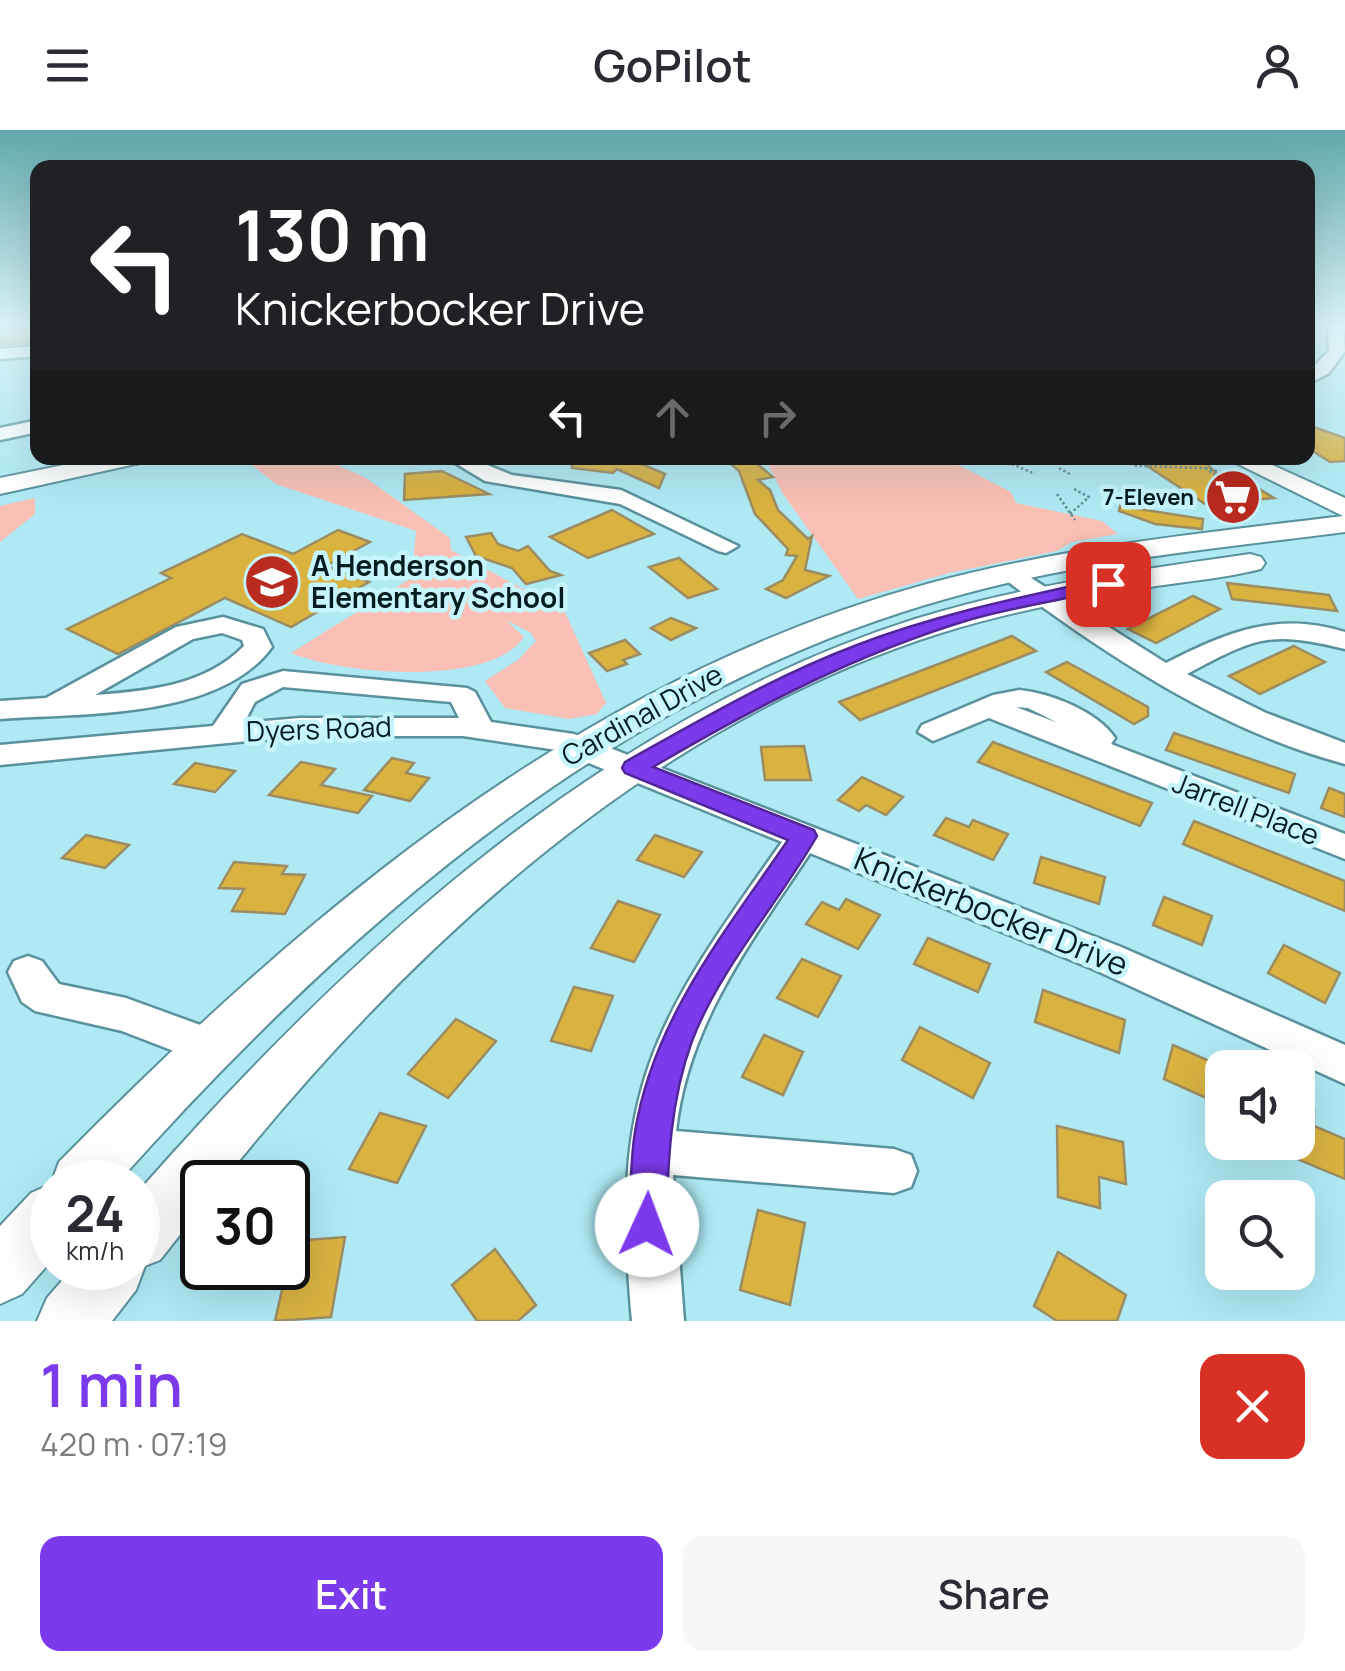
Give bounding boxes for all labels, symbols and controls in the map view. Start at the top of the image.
text: GoPilot [593,34,752,96]
icon: menu [40,38,95,93]
icon: person [1250,38,1305,93]
text: 130 m [235,186,429,282]
icon: left [70,200,200,330]
text: Knickerbocker Drive [235,277,645,339]
icon: left [540,390,595,445]
icon: ahead [645,390,700,445]
icon: right [750,390,805,445]
supermarket icon: 7-Eleven [1203,467,1263,527]
place label: 7-Eleven [1103,482,1194,512]
pin [1066,542,1151,627]
place label: A Henderson Elementary School [311,546,565,616]
school or university icon: A Henderson Elementary School [242,552,302,612]
icon: arrive [1081,557,1136,612]
street label: Cardinal Drive [554,654,729,774]
street label: Dyers Road [246,706,392,750]
street label: Jarrell Place [1168,763,1325,853]
street label: Knickerbocker Drive [848,836,1135,986]
map controls [1205,1050,1315,1290]
button: sound [1205,1050,1315,1160]
speed limit sign: 30 [180,1160,310,1290]
position arrow [595,1173,699,1277]
text: 24 [65,1179,125,1247]
button: search [1205,1180,1315,1290]
text: km/h [66,1233,124,1268]
text: 1 min [40,1343,183,1425]
button: close [1200,1354,1305,1459]
text: 420 m · 07:19 [40,1422,228,1466]
button: Exit [40,1536,663,1651]
button: Share [683,1536,1305,1651]

